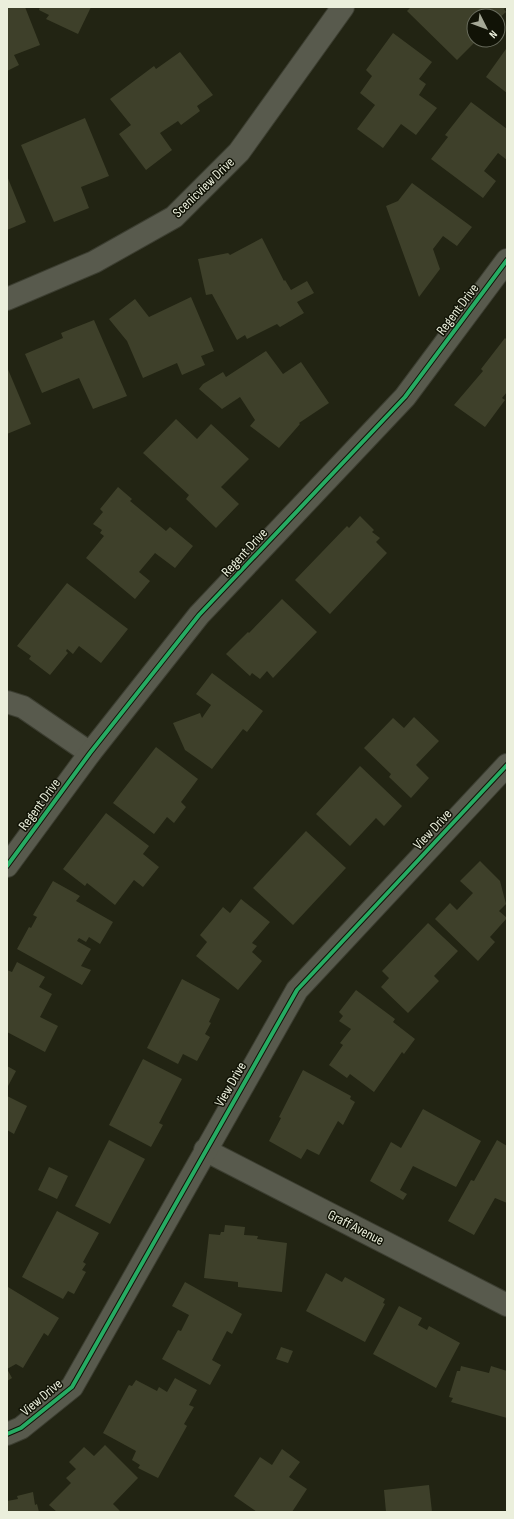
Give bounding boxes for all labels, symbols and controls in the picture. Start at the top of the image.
north arrow [466,8,506,48]
text: N [486,28,500,41]
street label: Scenicview Drive [169,154,238,221]
street label: Regent Drive [433,280,482,338]
street label: Regent Drive [218,525,271,580]
street label: Regent Drive [15,775,64,834]
street label: View Drive [409,806,455,853]
street label: View Drive [211,1059,250,1110]
street label: Graff Avenue [325,1206,387,1249]
street label: View Drive [17,1375,66,1420]

